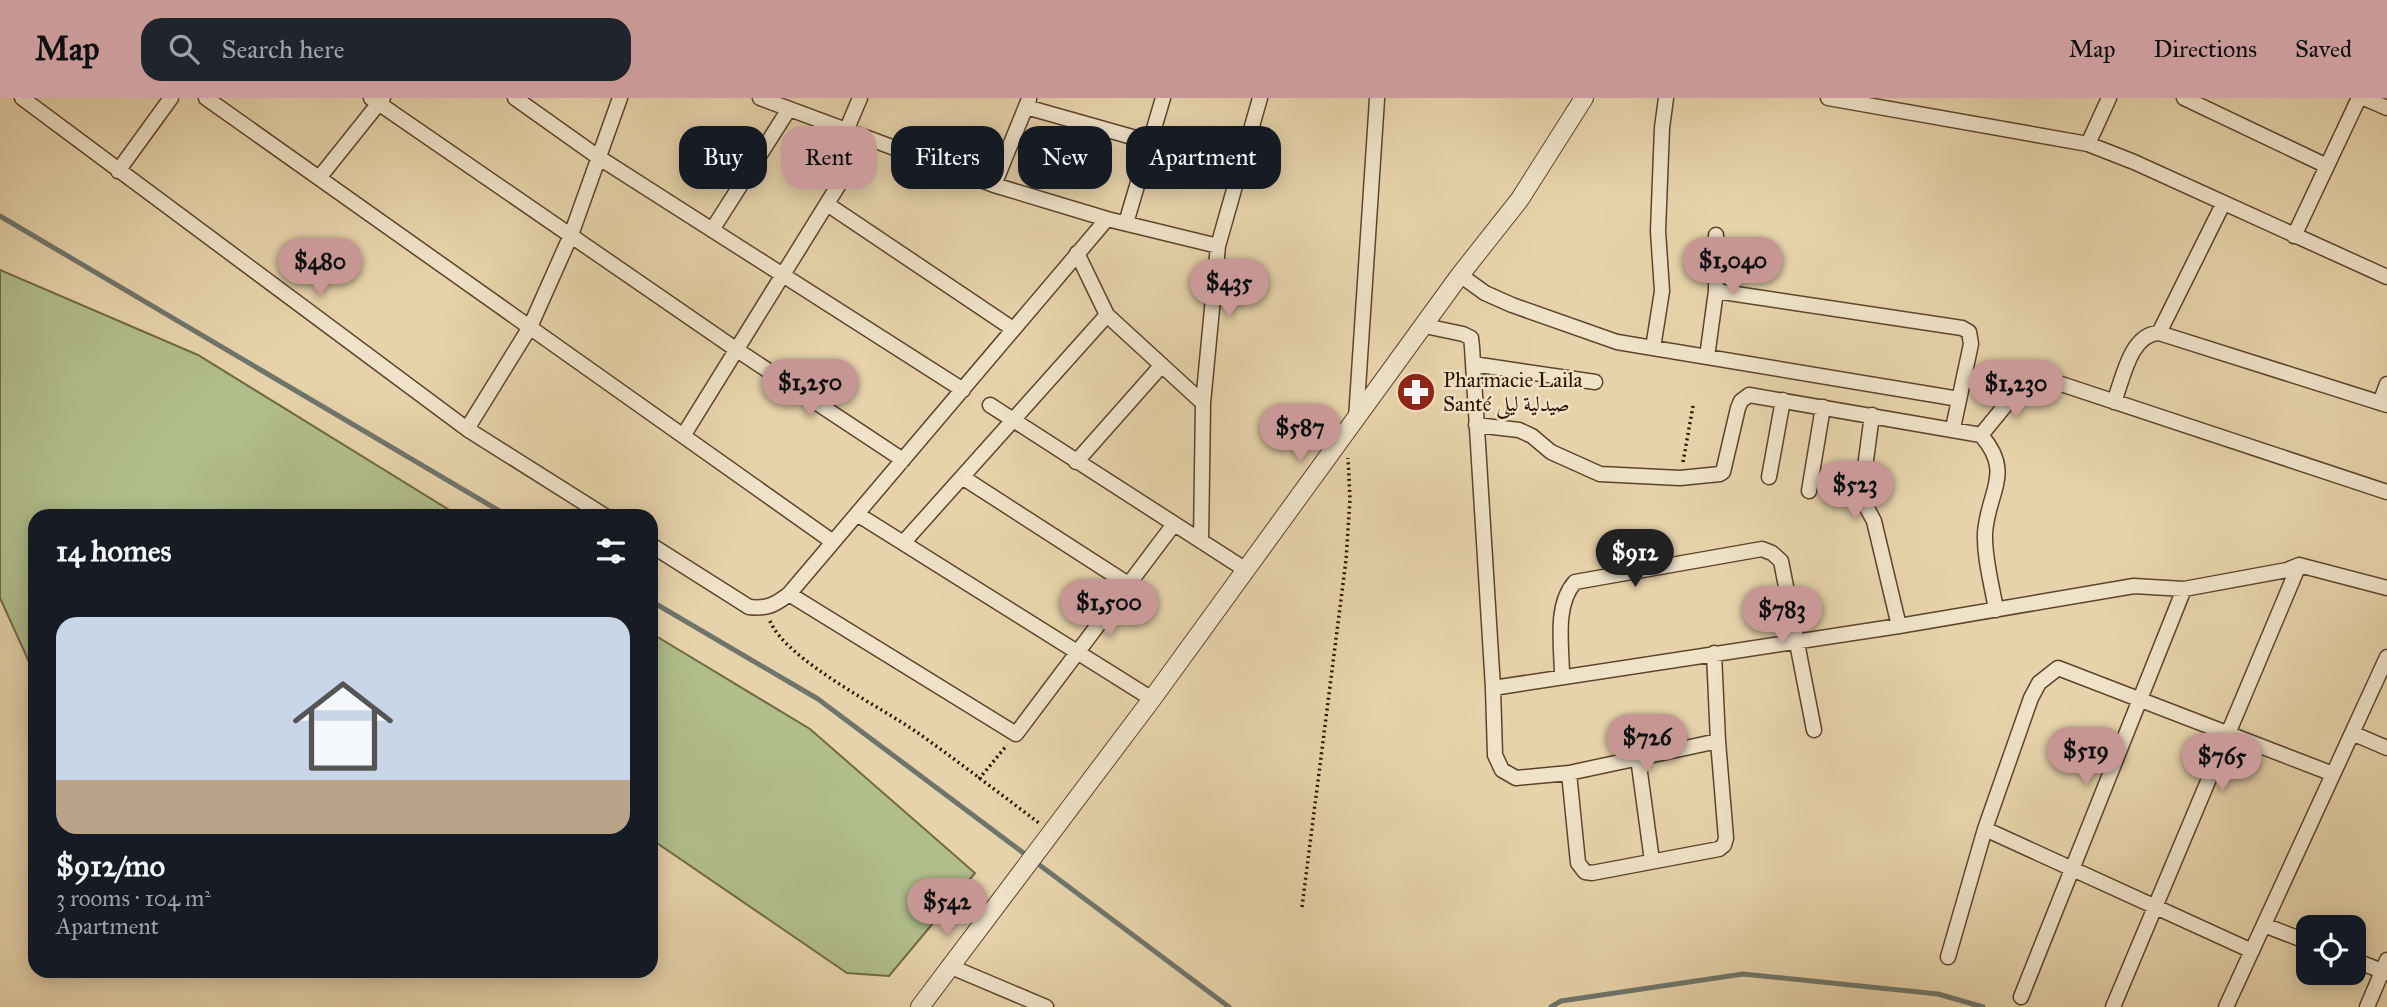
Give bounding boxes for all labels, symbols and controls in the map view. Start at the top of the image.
search box [141,18,631,81]
text: Map [35,29,99,69]
icon: search [165,30,203,68]
text: Search here [221,33,345,65]
text: Map [2069,34,2116,64]
text: Directions [2154,34,2257,64]
text: Saved [2295,34,2352,64]
chip: Buy [679,126,767,189]
chip: Rent [781,126,877,189]
chip: Filters [891,126,1004,189]
chip: New [1018,126,1112,189]
chip: Apartment [1126,126,1281,189]
pin: $480 [279,238,361,298]
pin: $1,040 [1676,238,1790,297]
text: $1,040 [1699,246,1767,274]
text: $480 [294,247,346,275]
pin: $435 [1188,260,1270,319]
text: $435 [1206,268,1252,296]
pin: $1,250 [753,360,867,419]
pin: $1,230 [1959,360,2073,420]
place label: Pharmacie Laila Santé صيدلية ليلى [1443,367,1583,420]
text: $1,250 [778,368,842,396]
text: $1,230 [1985,369,2047,397]
pharmacy icon: Pharmacie Laila Santé صيدلية ليلى [1395,371,1437,413]
pin: $587 [1259,404,1341,464]
text: $587 [1276,413,1325,441]
pin: $523 [1814,462,1896,521]
text: $523 [1832,470,1878,498]
pin: $912 [1594,530,1676,589]
icon: filters [592,532,630,570]
text: 14 homes [56,533,171,569]
text: $912 [1612,538,1658,566]
pin: $1,500 [1052,580,1166,639]
pin: $783 [1741,587,1823,646]
text: $1,500 [1076,588,1142,616]
text: $783 [1758,595,1806,623]
icon: home [280,663,406,789]
pin: $726 [1606,714,1688,774]
text: $726 [1622,723,1672,751]
pin: $519 [2045,728,2127,787]
pin: $765 [2181,734,2263,793]
text: $519 [2063,736,2109,764]
text: $765 [2198,742,2246,770]
text: $912/mo [56,848,165,884]
pin: $542 [906,878,988,938]
text: 3 rooms · 104 m² [56,884,211,912]
text: $542 [923,887,971,915]
text: Apartment [56,912,159,940]
map controls [2296,915,2366,985]
button: locate [2296,915,2366,985]

